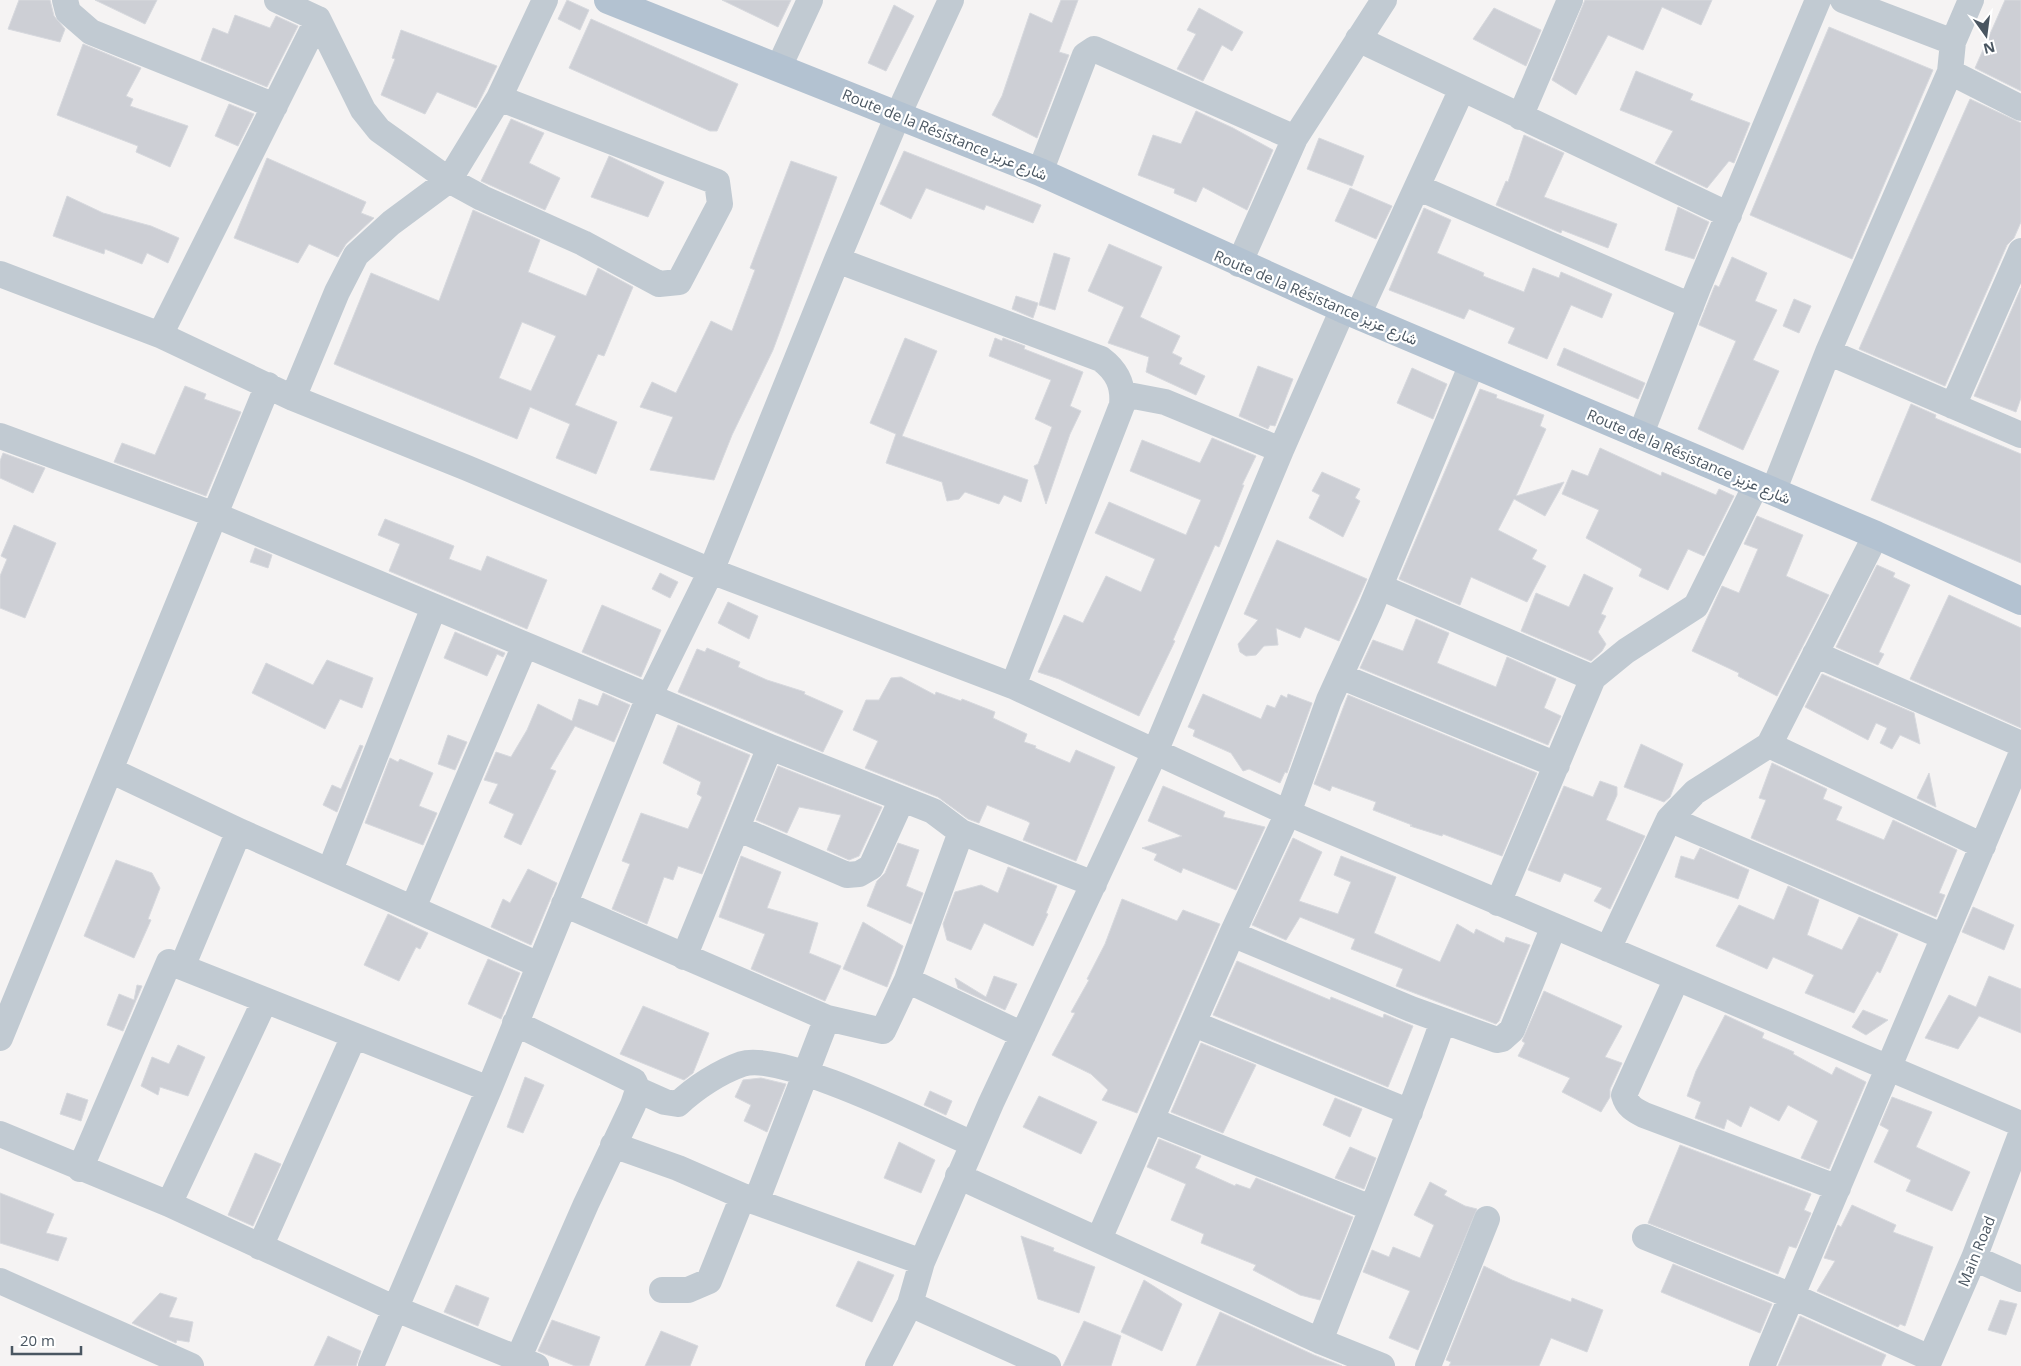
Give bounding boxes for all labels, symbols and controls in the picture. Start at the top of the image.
north arrow [1961,10,2011,60]
text: N [1981,38,1997,59]
street label: Route de la Résistance شارع عزيز [839,84,1051,186]
street label: Route de la Résistance شارع عزيز [1210,245,1421,351]
street label: Route de la Résistance شارع عزيز [1583,404,1794,510]
street label: Main Road [1953,1213,1999,1289]
scale bar [12,1324,81,1356]
text: 20 m [20,1330,55,1350]

